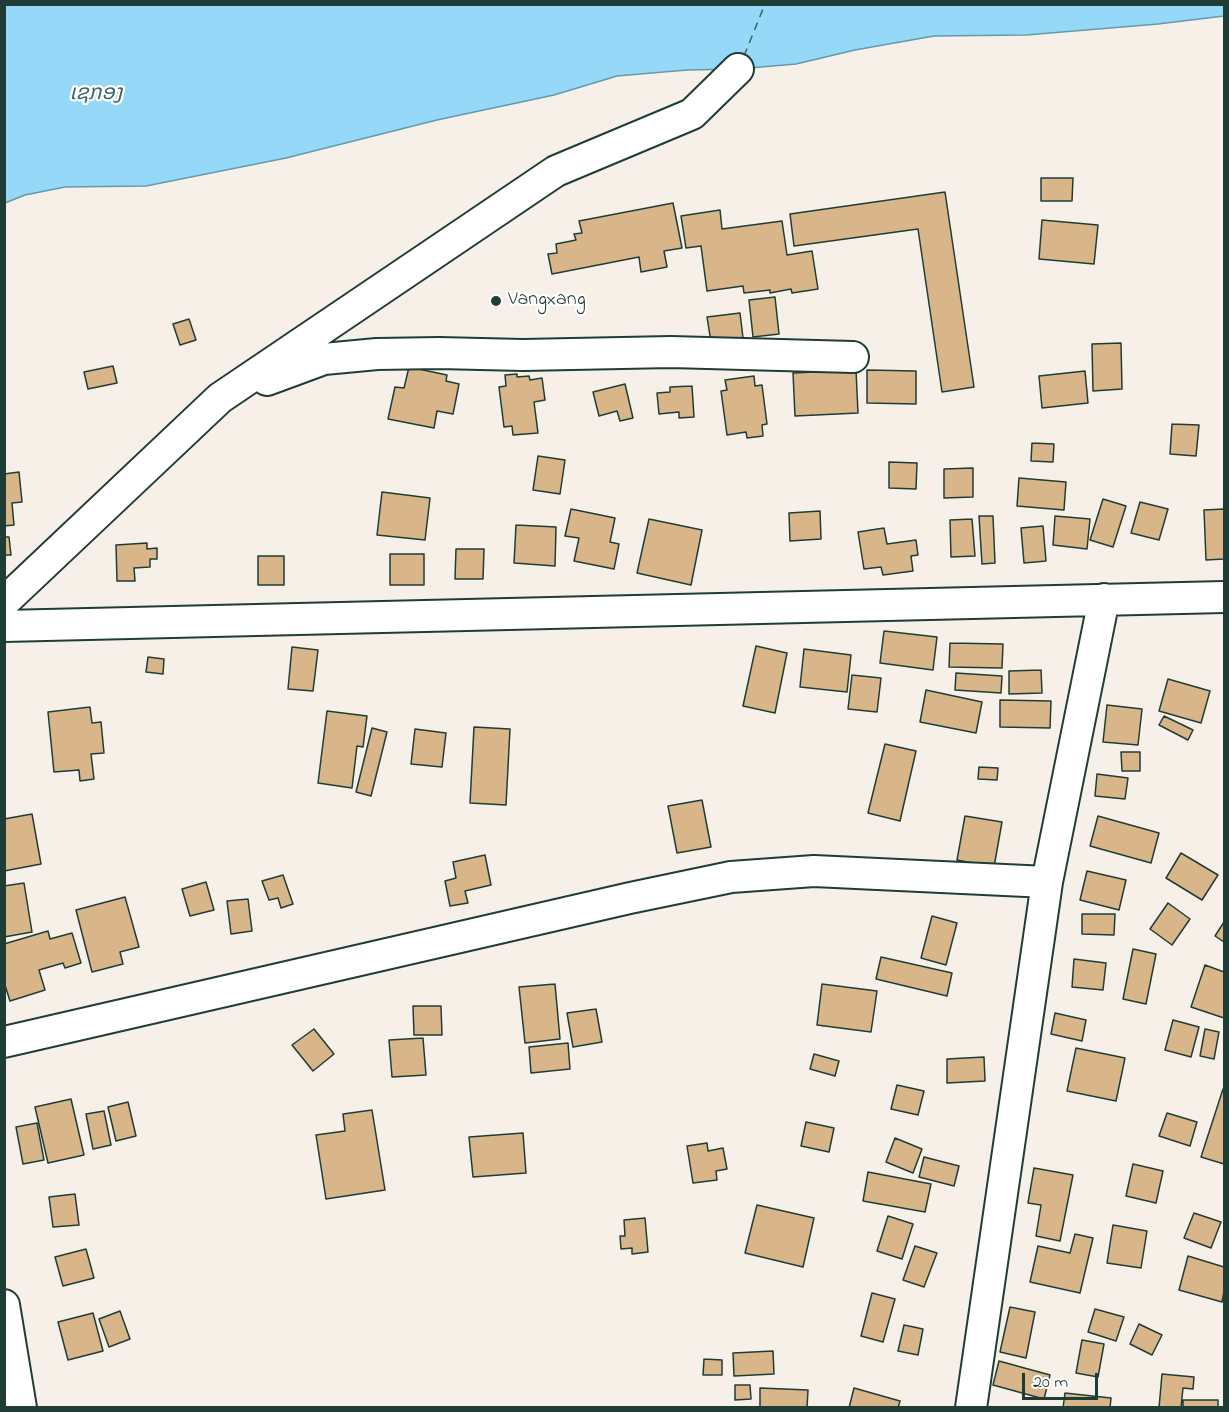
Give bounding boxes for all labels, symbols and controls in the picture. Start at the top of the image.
water label: ເຊກອງ [70,83,122,109]
place label: Vangxang [508,289,586,313]
marker: Vangxang [489,294,503,308]
scale bar [1025,1361,1102,1399]
text: 20 m [1033,1370,1068,1396]

